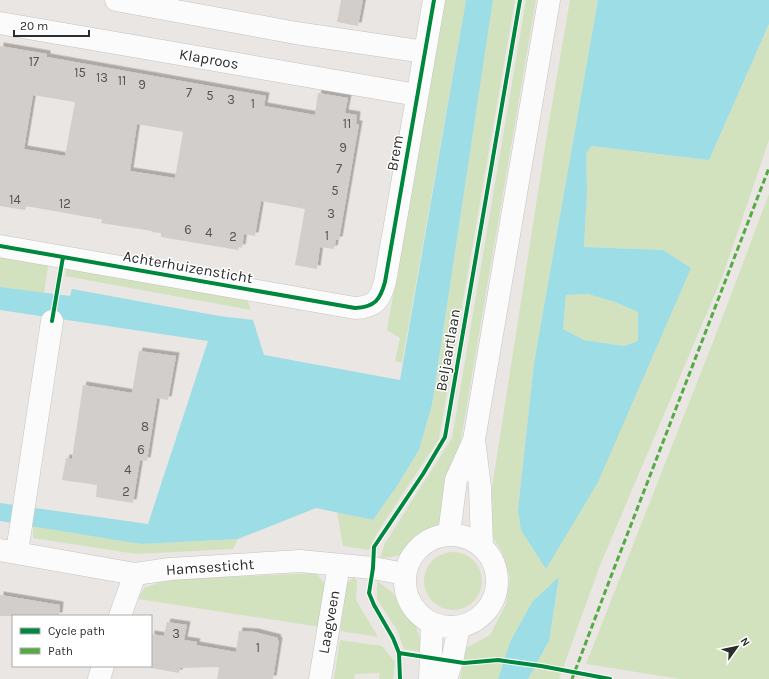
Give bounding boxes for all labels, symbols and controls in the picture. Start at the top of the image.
scale bar [14,12,89,38]
text: 20 m [20,19,48,33]
street label: Klaproos [178,45,240,73]
house number: 17 [29,54,39,69]
house number: 15 [74,65,86,80]
house number: 13 [96,70,108,85]
house number: 11 [118,73,126,88]
house number: 9 [138,77,146,92]
house number: 7 [186,85,192,100]
house number: 5 [206,88,214,103]
house number: 3 [227,92,235,107]
house number: 1 [251,96,255,111]
house number: 11 [343,116,351,131]
street label: Brem [383,133,407,173]
house number: 9 [339,140,347,155]
house number: 7 [336,161,342,176]
house number: 5 [331,183,339,198]
house number: 14 [9,192,21,207]
house number: 12 [59,196,71,211]
house number: 3 [327,206,335,221]
house number: 6 [184,222,192,237]
house number: 4 [205,225,213,240]
house number: 1 [325,228,329,243]
house number: 2 [229,229,237,244]
street label: Achterhuizensticht [122,247,254,287]
street label: Beljaartlaan [432,307,464,393]
house number: 8 [141,419,149,434]
house number: 6 [137,442,145,457]
house number: 4 [124,462,132,477]
house number: 2 [122,484,130,499]
street label: Hamsesticht [165,555,255,579]
street label: Laagveen [315,589,343,655]
legend [12,615,152,667]
text: Cycle path [48,624,105,638]
house number: 3 [172,626,180,641]
north arrow [717,627,757,667]
text: N [737,635,753,649]
house number: 1 [256,640,260,655]
text: Path [48,644,73,658]

